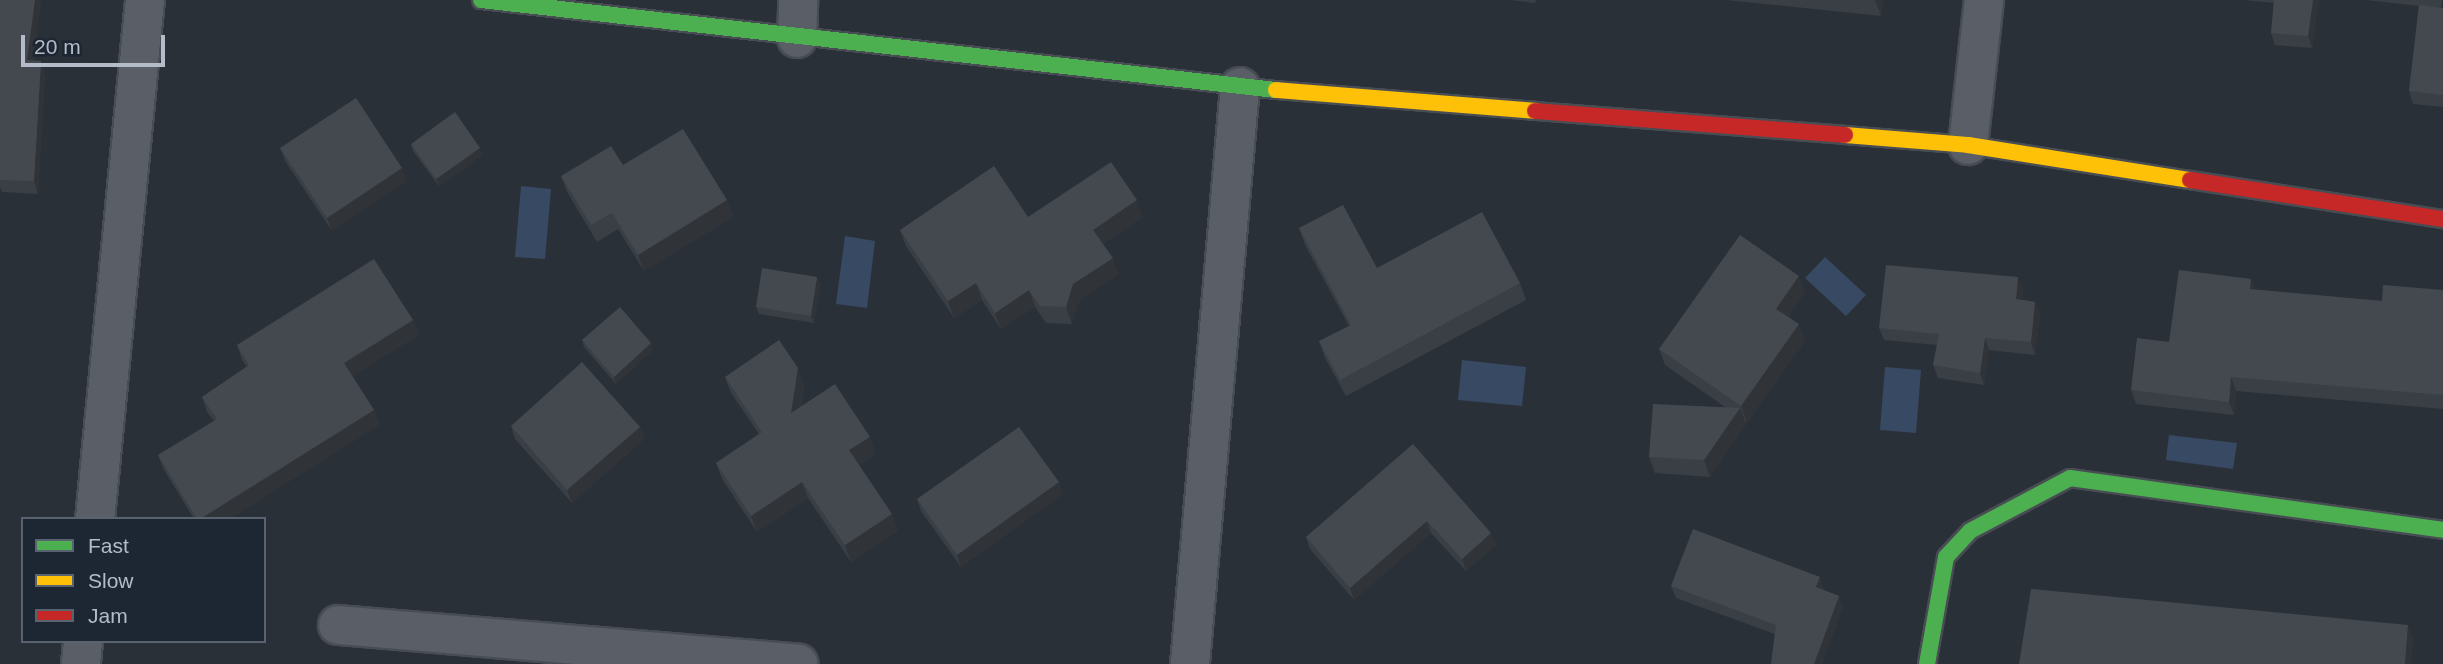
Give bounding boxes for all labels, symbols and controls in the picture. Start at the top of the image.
scale bar [24,21,168,65]
text: 20 m [34,35,81,58]
legend [21,517,266,643]
text: Fast [88,534,129,557]
text: Slow [88,569,134,592]
text: Jam [88,604,128,627]

